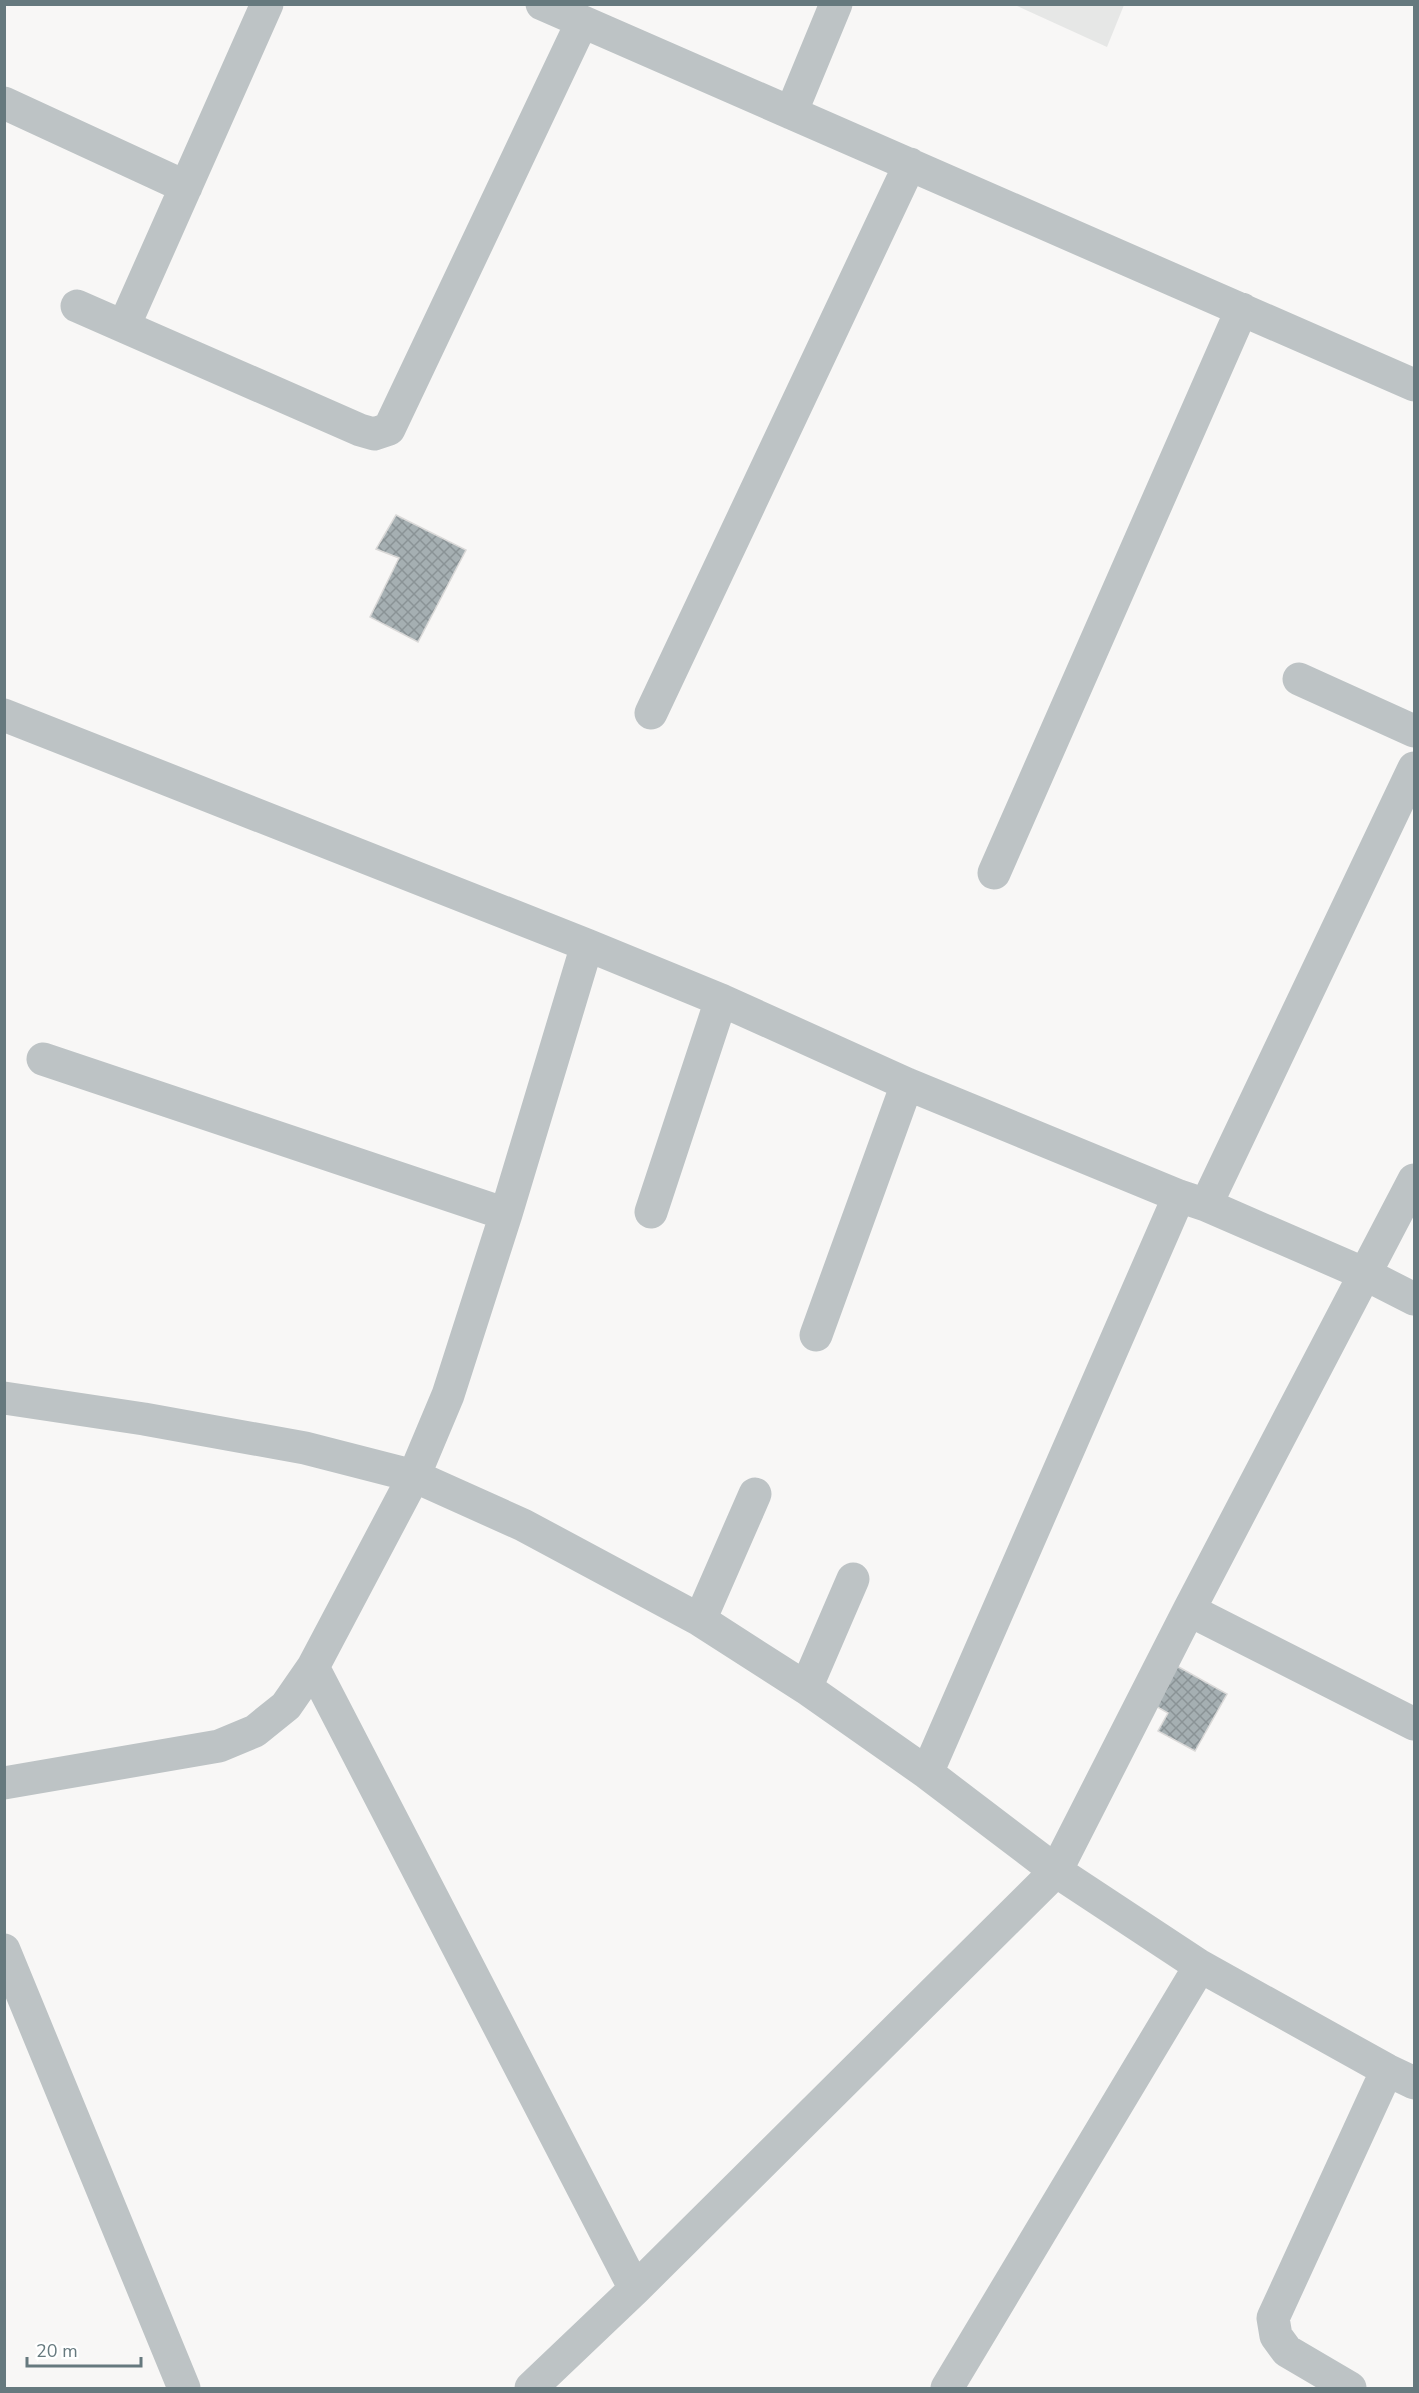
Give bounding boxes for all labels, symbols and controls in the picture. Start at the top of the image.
scale bar [27,2330,141,2368]
text: 20 m [36,2339,78,2363]

